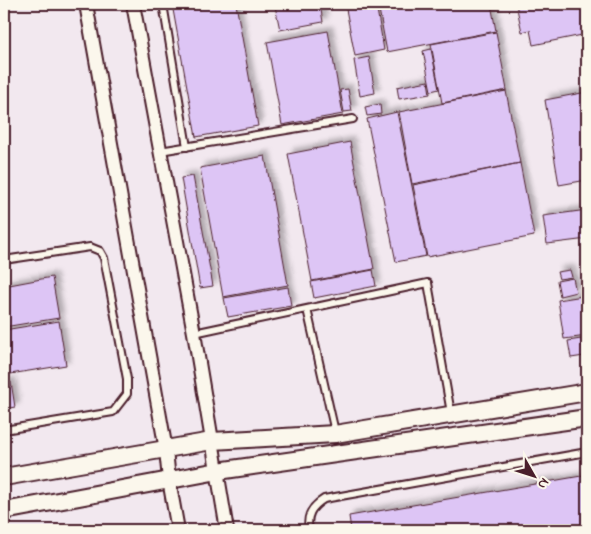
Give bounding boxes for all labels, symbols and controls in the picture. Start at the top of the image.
north arrow [508,452,558,502]
text: N [532,473,554,494]

